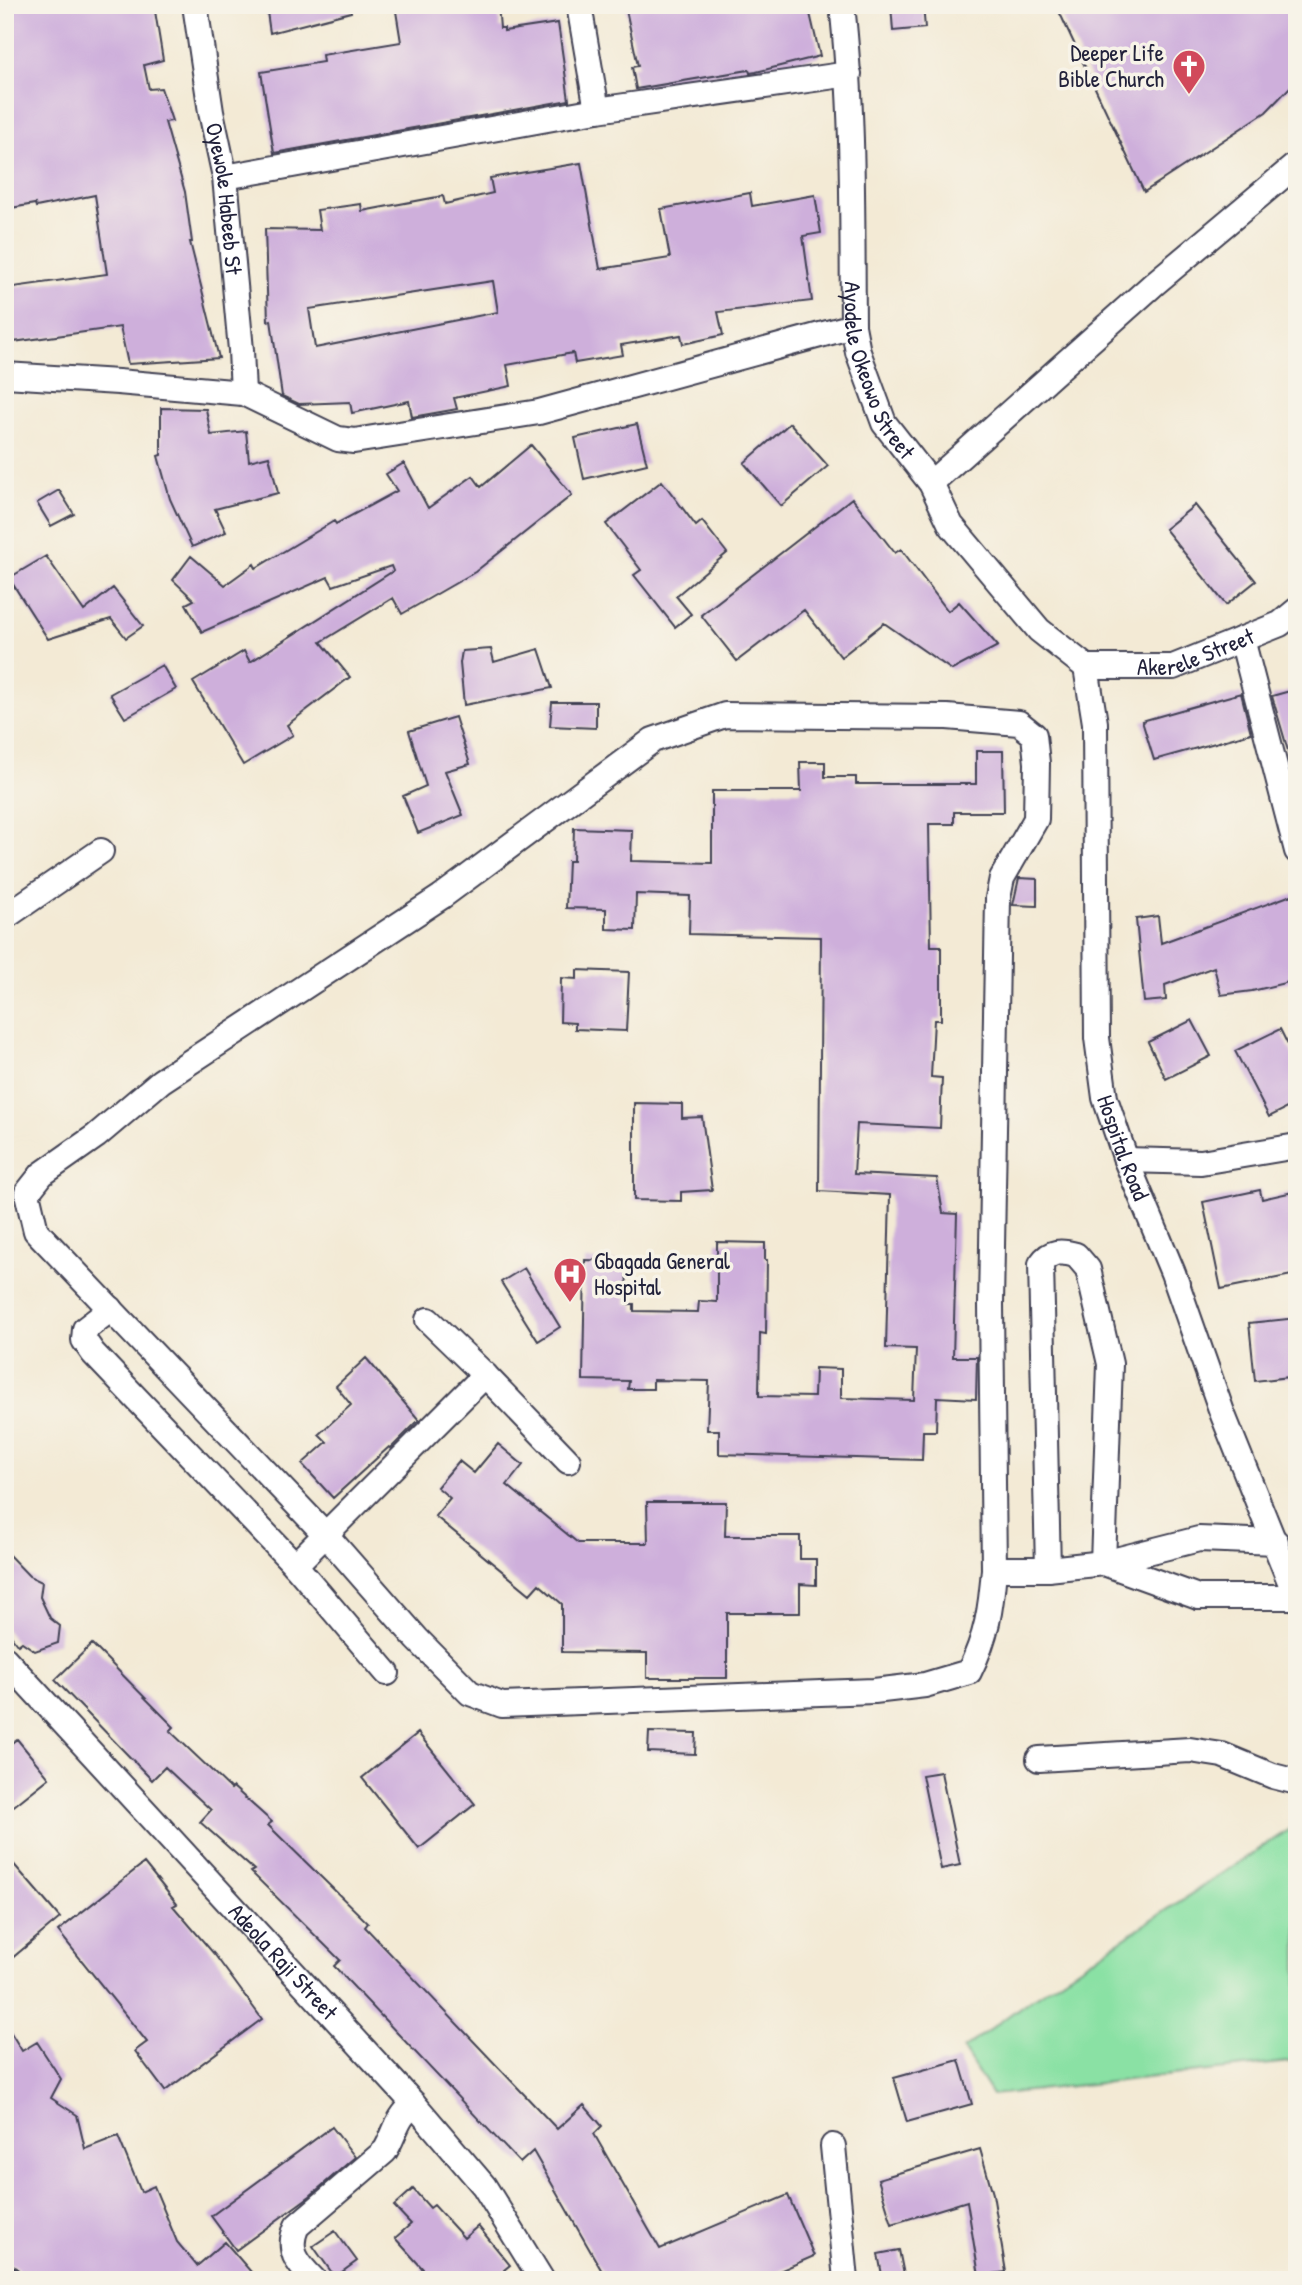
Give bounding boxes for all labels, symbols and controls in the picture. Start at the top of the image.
place label: Deeper Life Bible Church [1058,37,1164,94]
church icon: Deeper Life Bible Church [1170,47,1208,96]
street label: Oyewole Habeeb St [199,120,250,277]
street label: Ayodele Okeowo Street [838,281,923,466]
street label: Akerele Street [1137,620,1259,682]
street label: Hospital Road [1090,1091,1157,1205]
place label: Gbagada General Hospital [594,1245,731,1302]
hospital icon: Gbagada General Hospital [551,1255,589,1304]
street label: Adeola Raji Street [222,1896,346,2027]

